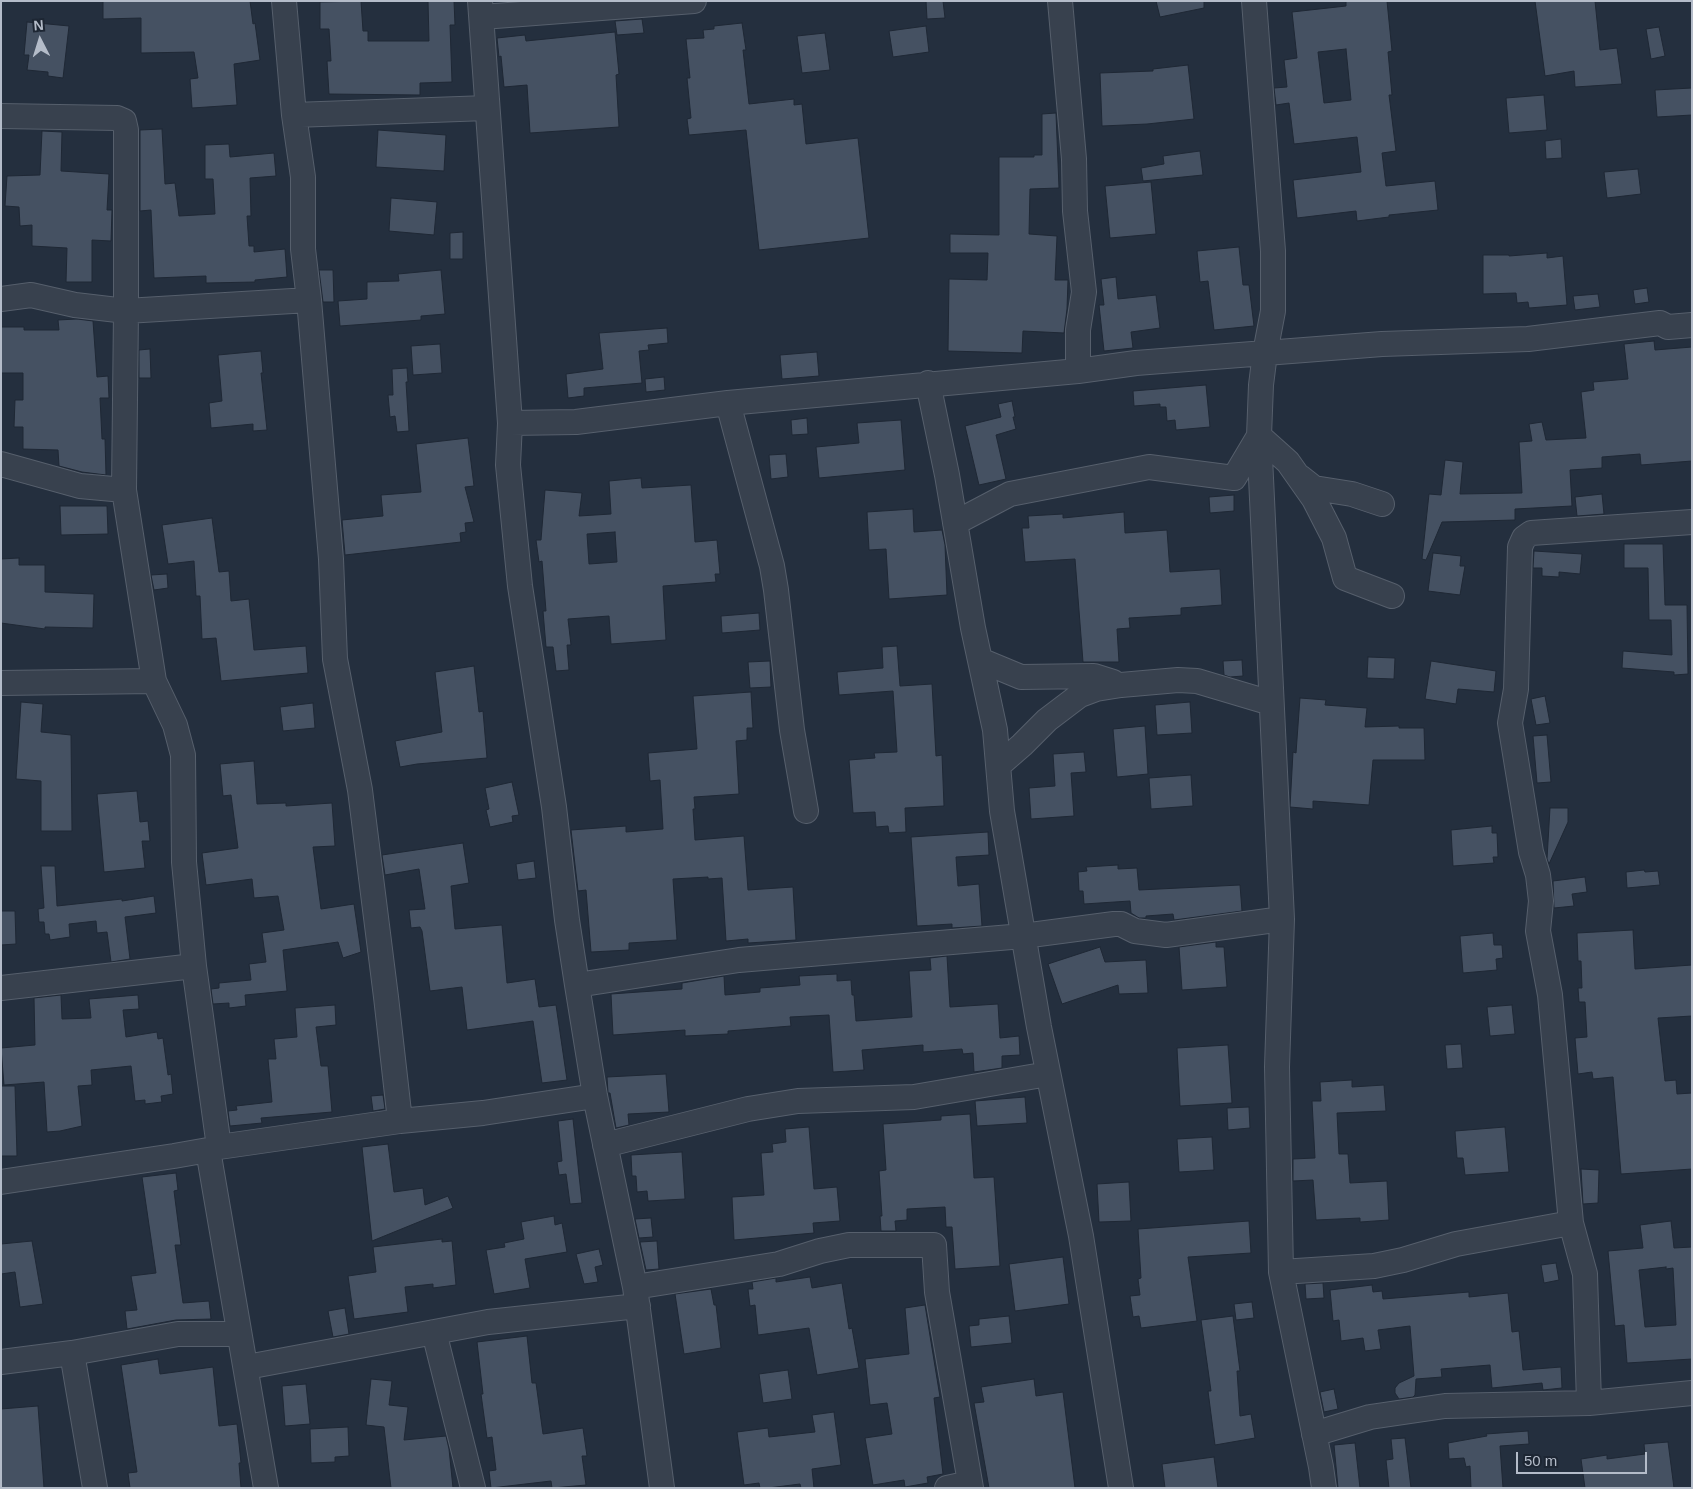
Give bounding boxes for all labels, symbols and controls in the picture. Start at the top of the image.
north arrow [15,15,65,65]
text: N [33,17,44,33]
scale bar [1518,1442,1649,1474]
text: 50 m [1524,1452,1557,1469]

